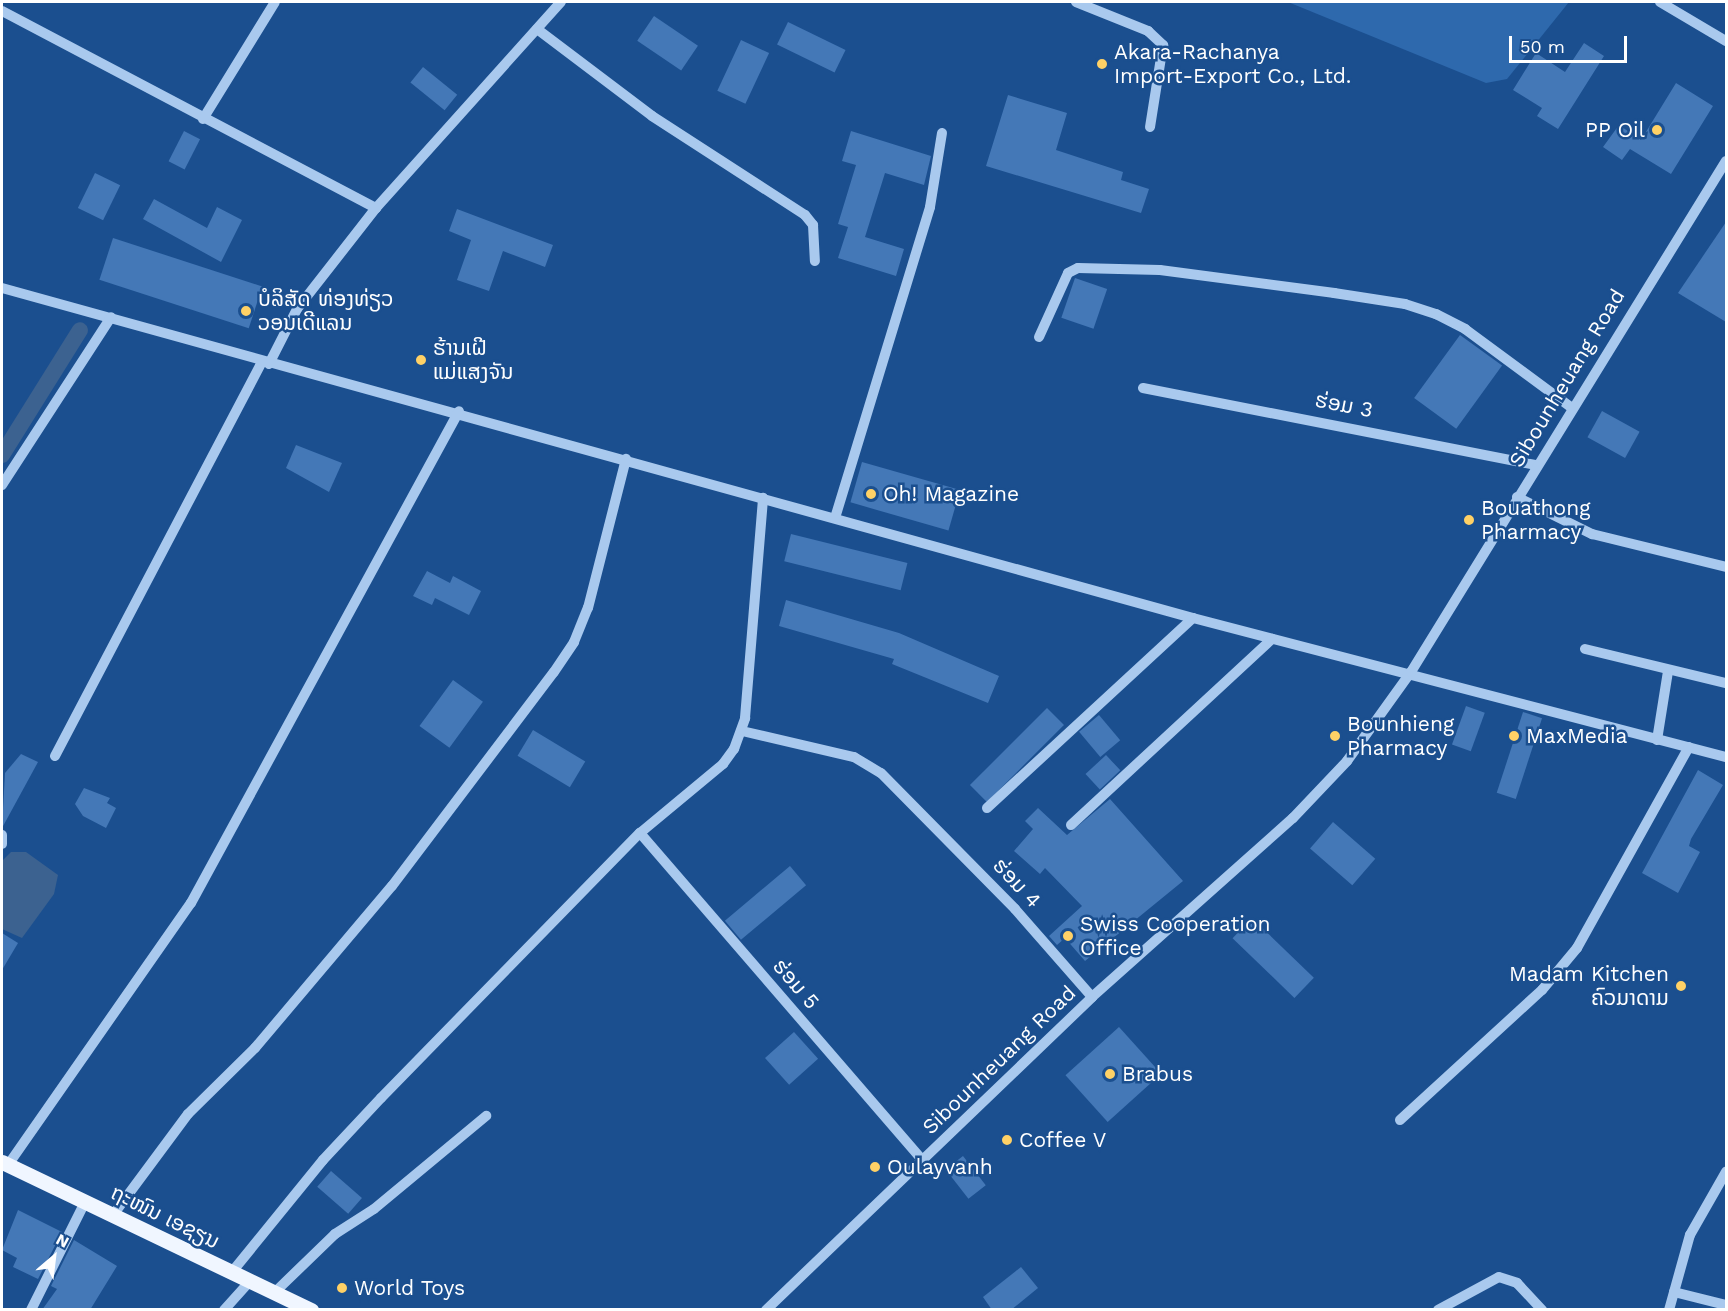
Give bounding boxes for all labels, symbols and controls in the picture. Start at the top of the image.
scale bar [1512,24,1630,62]
text: 50 m [1520,36,1565,57]
place label: Akara-Rachanya Import-Export Co., Ltd. [1114,39,1351,89]
marker: Akara-Rachanya Import-Export Co., Ltd. [1095,57,1109,71]
place label: PP Oil [1585,117,1645,143]
marker: PP Oil [1650,123,1664,137]
street label: Sibounheuang Road [1504,284,1630,472]
place label: ບໍລິສັດ ທ່ອງທ່ຽວ ວອນເດີແລນ [258,286,394,336]
marker: ບໍລິສັດ ທ່ອງທ່ຽວ ວອນເດີແລນ [239,304,253,318]
place label: ຮ້ານເຝີ ແມ່ແສງຈັນ [433,335,513,385]
marker: ຮ້ານເຝີ ແມ່ແສງຈັນ [414,353,428,367]
street label: ຮ່ອມ 3 [1313,387,1375,423]
place label: Oh! Magazine [883,481,1019,507]
marker: Oh! Magazine [864,487,878,501]
place label: Bouathong Pharmacy [1481,495,1590,545]
marker: Bouathong Pharmacy [1462,513,1476,527]
place label: Bounhieng Pharmacy [1347,711,1454,761]
place label: MaxMedia [1526,723,1627,749]
marker: Bounhieng Pharmacy [1328,729,1342,743]
marker: MaxMedia [1507,729,1521,743]
street label: ຮ່ອມ 4 [988,853,1046,913]
place label: Swiss Cooperation Office [1080,911,1271,961]
marker: Swiss Cooperation Office [1061,929,1075,943]
street label: ຮ່ອມ 5 [767,954,825,1014]
place label: Madam Kitchen ຄົວມາດາມ [1509,961,1669,1011]
marker: Madam Kitchen ຄົວມາດາມ [1674,979,1688,993]
street label: Sibounheuang Road [917,980,1081,1140]
place label: Brabus [1122,1061,1193,1087]
marker: Brabus [1103,1067,1117,1081]
place label: Coffee V [1019,1127,1107,1153]
marker: Coffee V [1000,1133,1014,1147]
place label: Oulayvanh [887,1154,993,1180]
marker: Oulayvanh [868,1160,882,1174]
street label: ຖະໜົນ ເອຊຽນ [106,1180,224,1254]
north arrow [24,1227,84,1287]
text: N [53,1229,72,1252]
place label: World Toys [354,1275,466,1301]
marker: World Toys [335,1281,349,1295]

